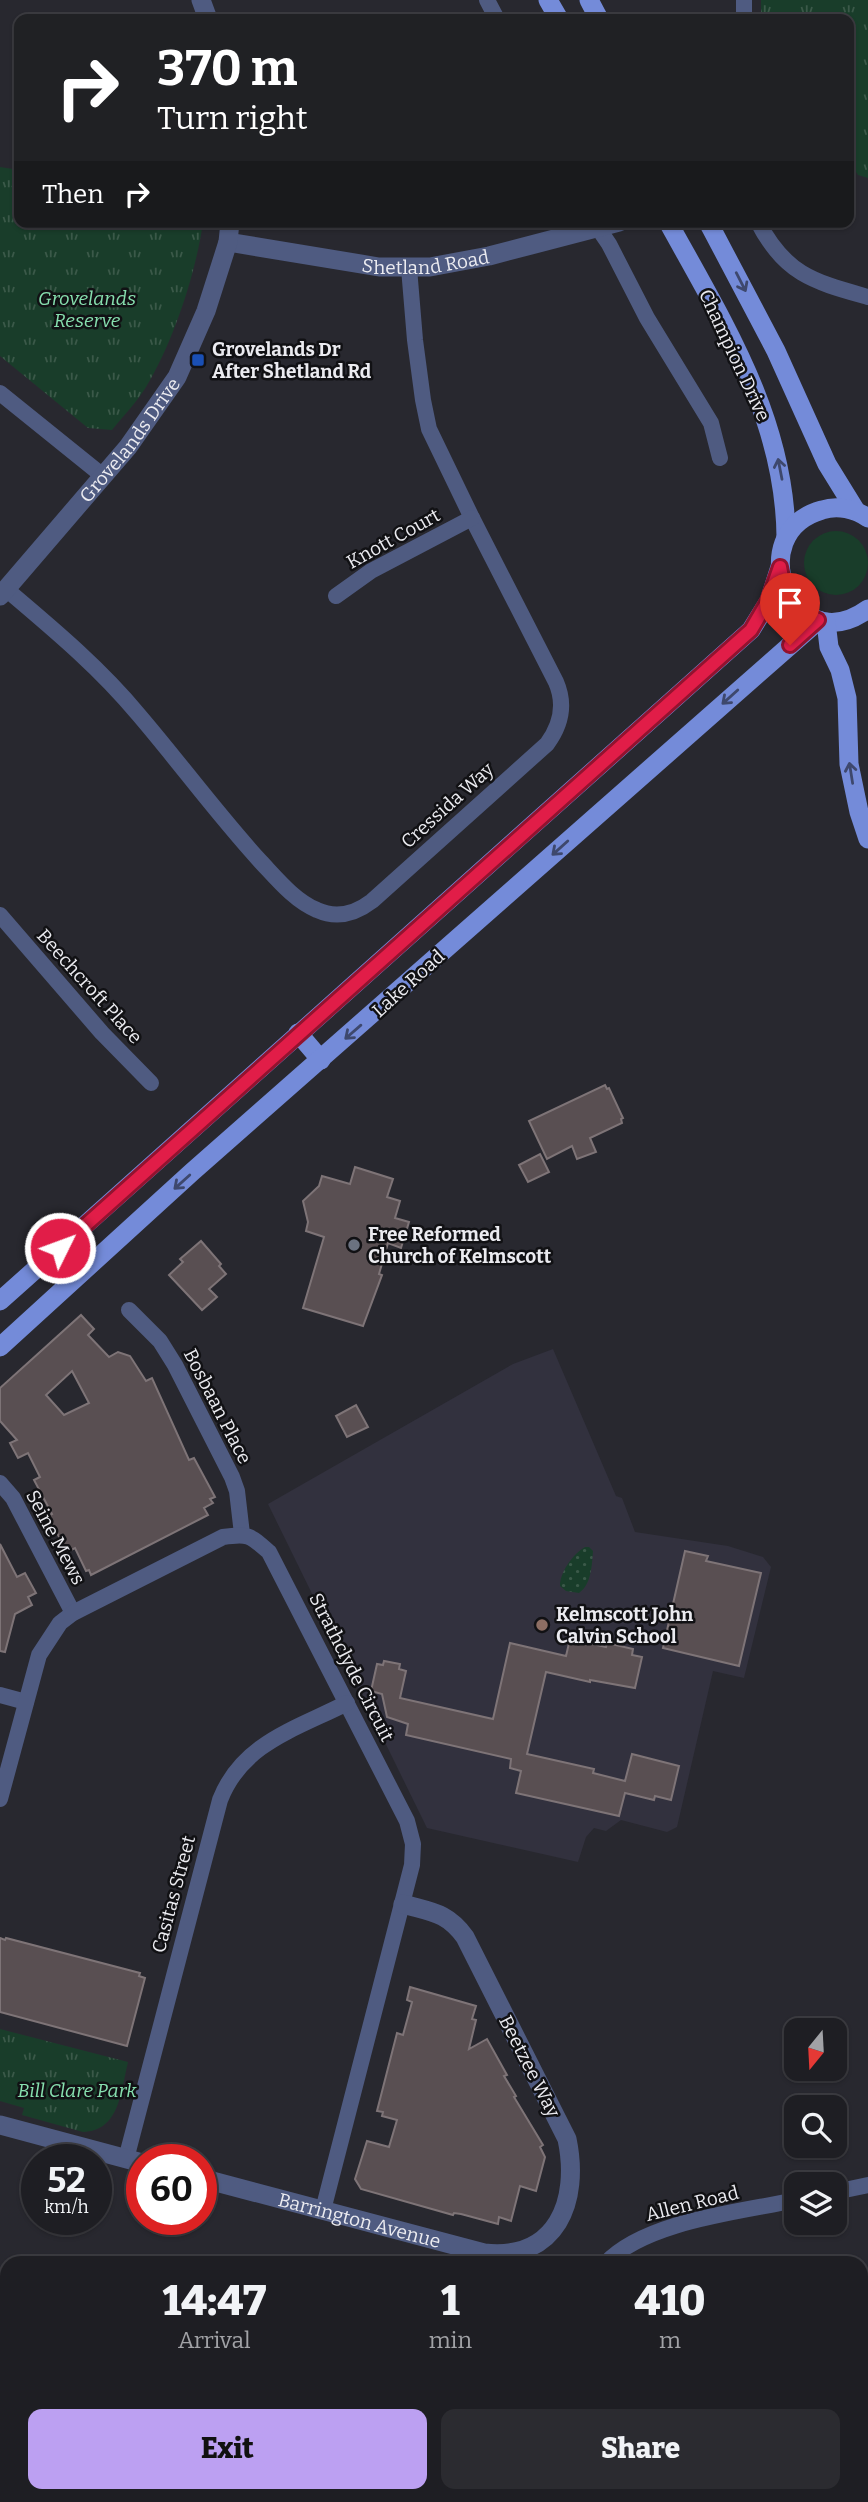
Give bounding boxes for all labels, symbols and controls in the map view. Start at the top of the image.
text: 370 m [157,39,297,98]
icon: right [42,42,133,133]
text: Turn right [157,99,308,137]
icon: right [118,175,156,213]
text: Then [42,179,104,210]
street label: Shetland Road [360,245,491,279]
one-way arrow [734,271,748,292]
street label: Champion Drive [694,286,775,425]
park label: Grovelands Reserve [38,287,136,332]
place label: Grovelands Dr After Shetland Rd [212,338,372,383]
marker: Grovelands Dr After Shetland Rd [190,352,206,368]
street label: Grovelands Drive [75,373,185,507]
one-way arrow [773,458,786,481]
street label: Knott Court [342,503,444,574]
pin [760,573,820,645]
icon: arrive [771,584,809,622]
one-way arrow [721,689,739,705]
street label: Cressida Way [396,757,499,853]
one-way arrow [844,762,857,785]
one-way arrow [551,840,569,856]
street label: Beechcroft Place [32,924,147,1048]
street label: Lake Road [367,945,449,1022]
one-way arrow [344,1024,362,1040]
one-way arrow [173,1174,191,1190]
position arrow [23,1211,97,1285]
place label: Free Reformed Church of Kelmscott [368,1223,552,1268]
marker: Free Reformed Church of Kelmscott [346,1237,362,1253]
street label: Bosbaan Place [179,1345,256,1468]
street label: Seine Mews [21,1486,90,1589]
street label: Strathclyde Circuit [304,1589,399,1745]
place label: Kelmscott John Calvin School [556,1603,694,1648]
marker: Kelmscott John Calvin School [534,1617,550,1633]
street label: Casitas Street [147,1833,200,1955]
street label: Beetzee Way [494,2011,565,2122]
north arrow [784,2018,847,2081]
map controls [784,2018,847,2235]
park label: Bill Clare Park [18,2079,137,2102]
button: search [784,2095,847,2158]
speed limit sign: 60 [126,2144,217,2235]
text: 52 [47,2159,86,2201]
button: layers [784,2172,847,2235]
street label: Allen Road [643,2181,741,2226]
street label: Barrington Avenue [276,2188,443,2253]
text: km/h [44,2196,89,2218]
text: 14:47 [162,2276,266,2326]
text: 1 [441,2276,460,2326]
text: 410 [634,2276,706,2326]
text: Arrival [178,2326,251,2354]
text: min [429,2326,472,2354]
text: m [659,2326,681,2354]
button: Exit [28,2409,427,2489]
button: Share [441,2409,840,2489]

